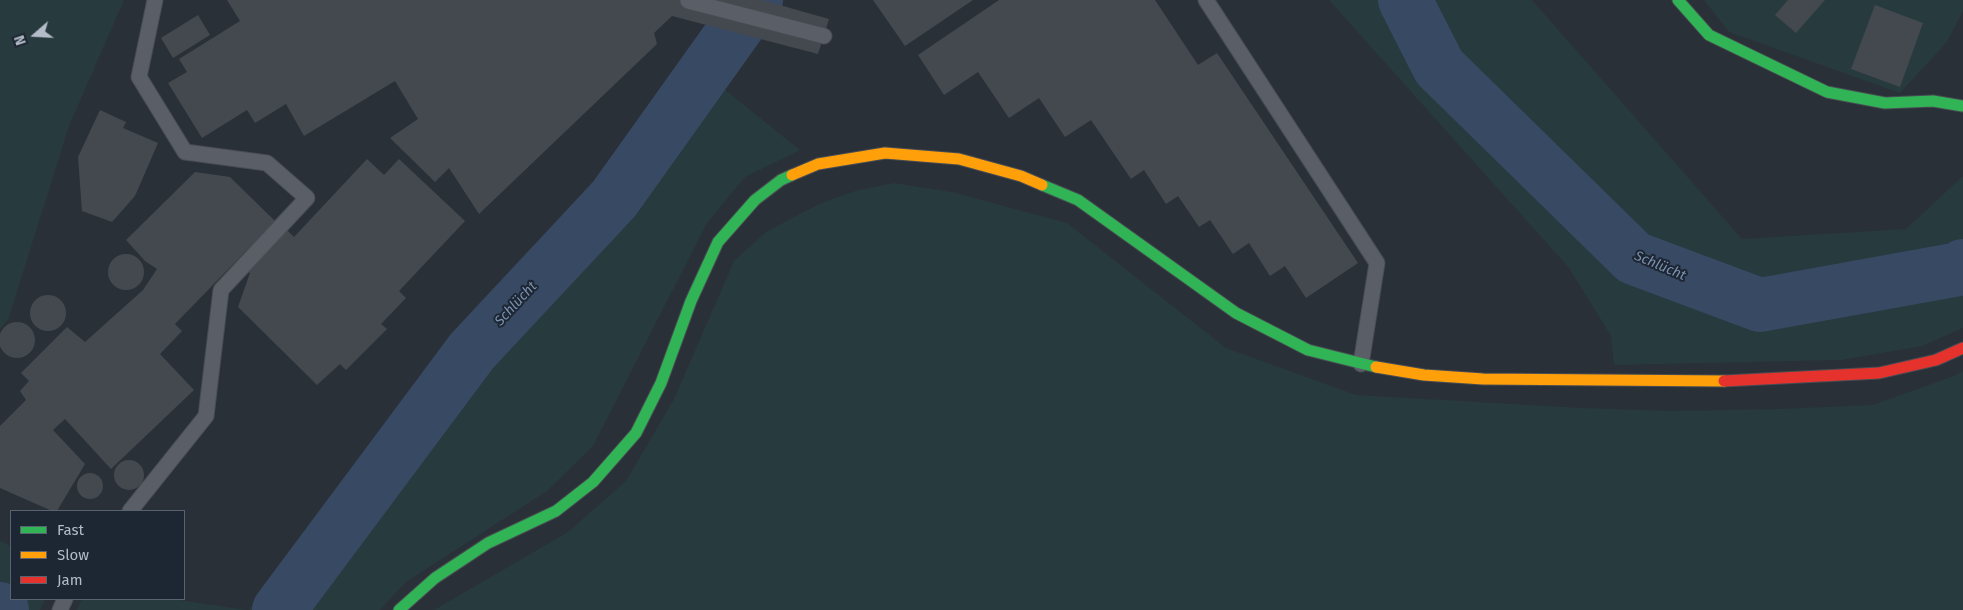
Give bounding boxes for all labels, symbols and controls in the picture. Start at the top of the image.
north arrow [10,10,60,60]
text: N [11,33,30,47]
water label: Schlücht [1632,248,1688,284]
water label: Schlücht [491,278,541,330]
legend [10,510,185,600]
text: Fast [57,521,84,539]
text: Slow [57,546,89,564]
text: Jam [57,571,83,589]

